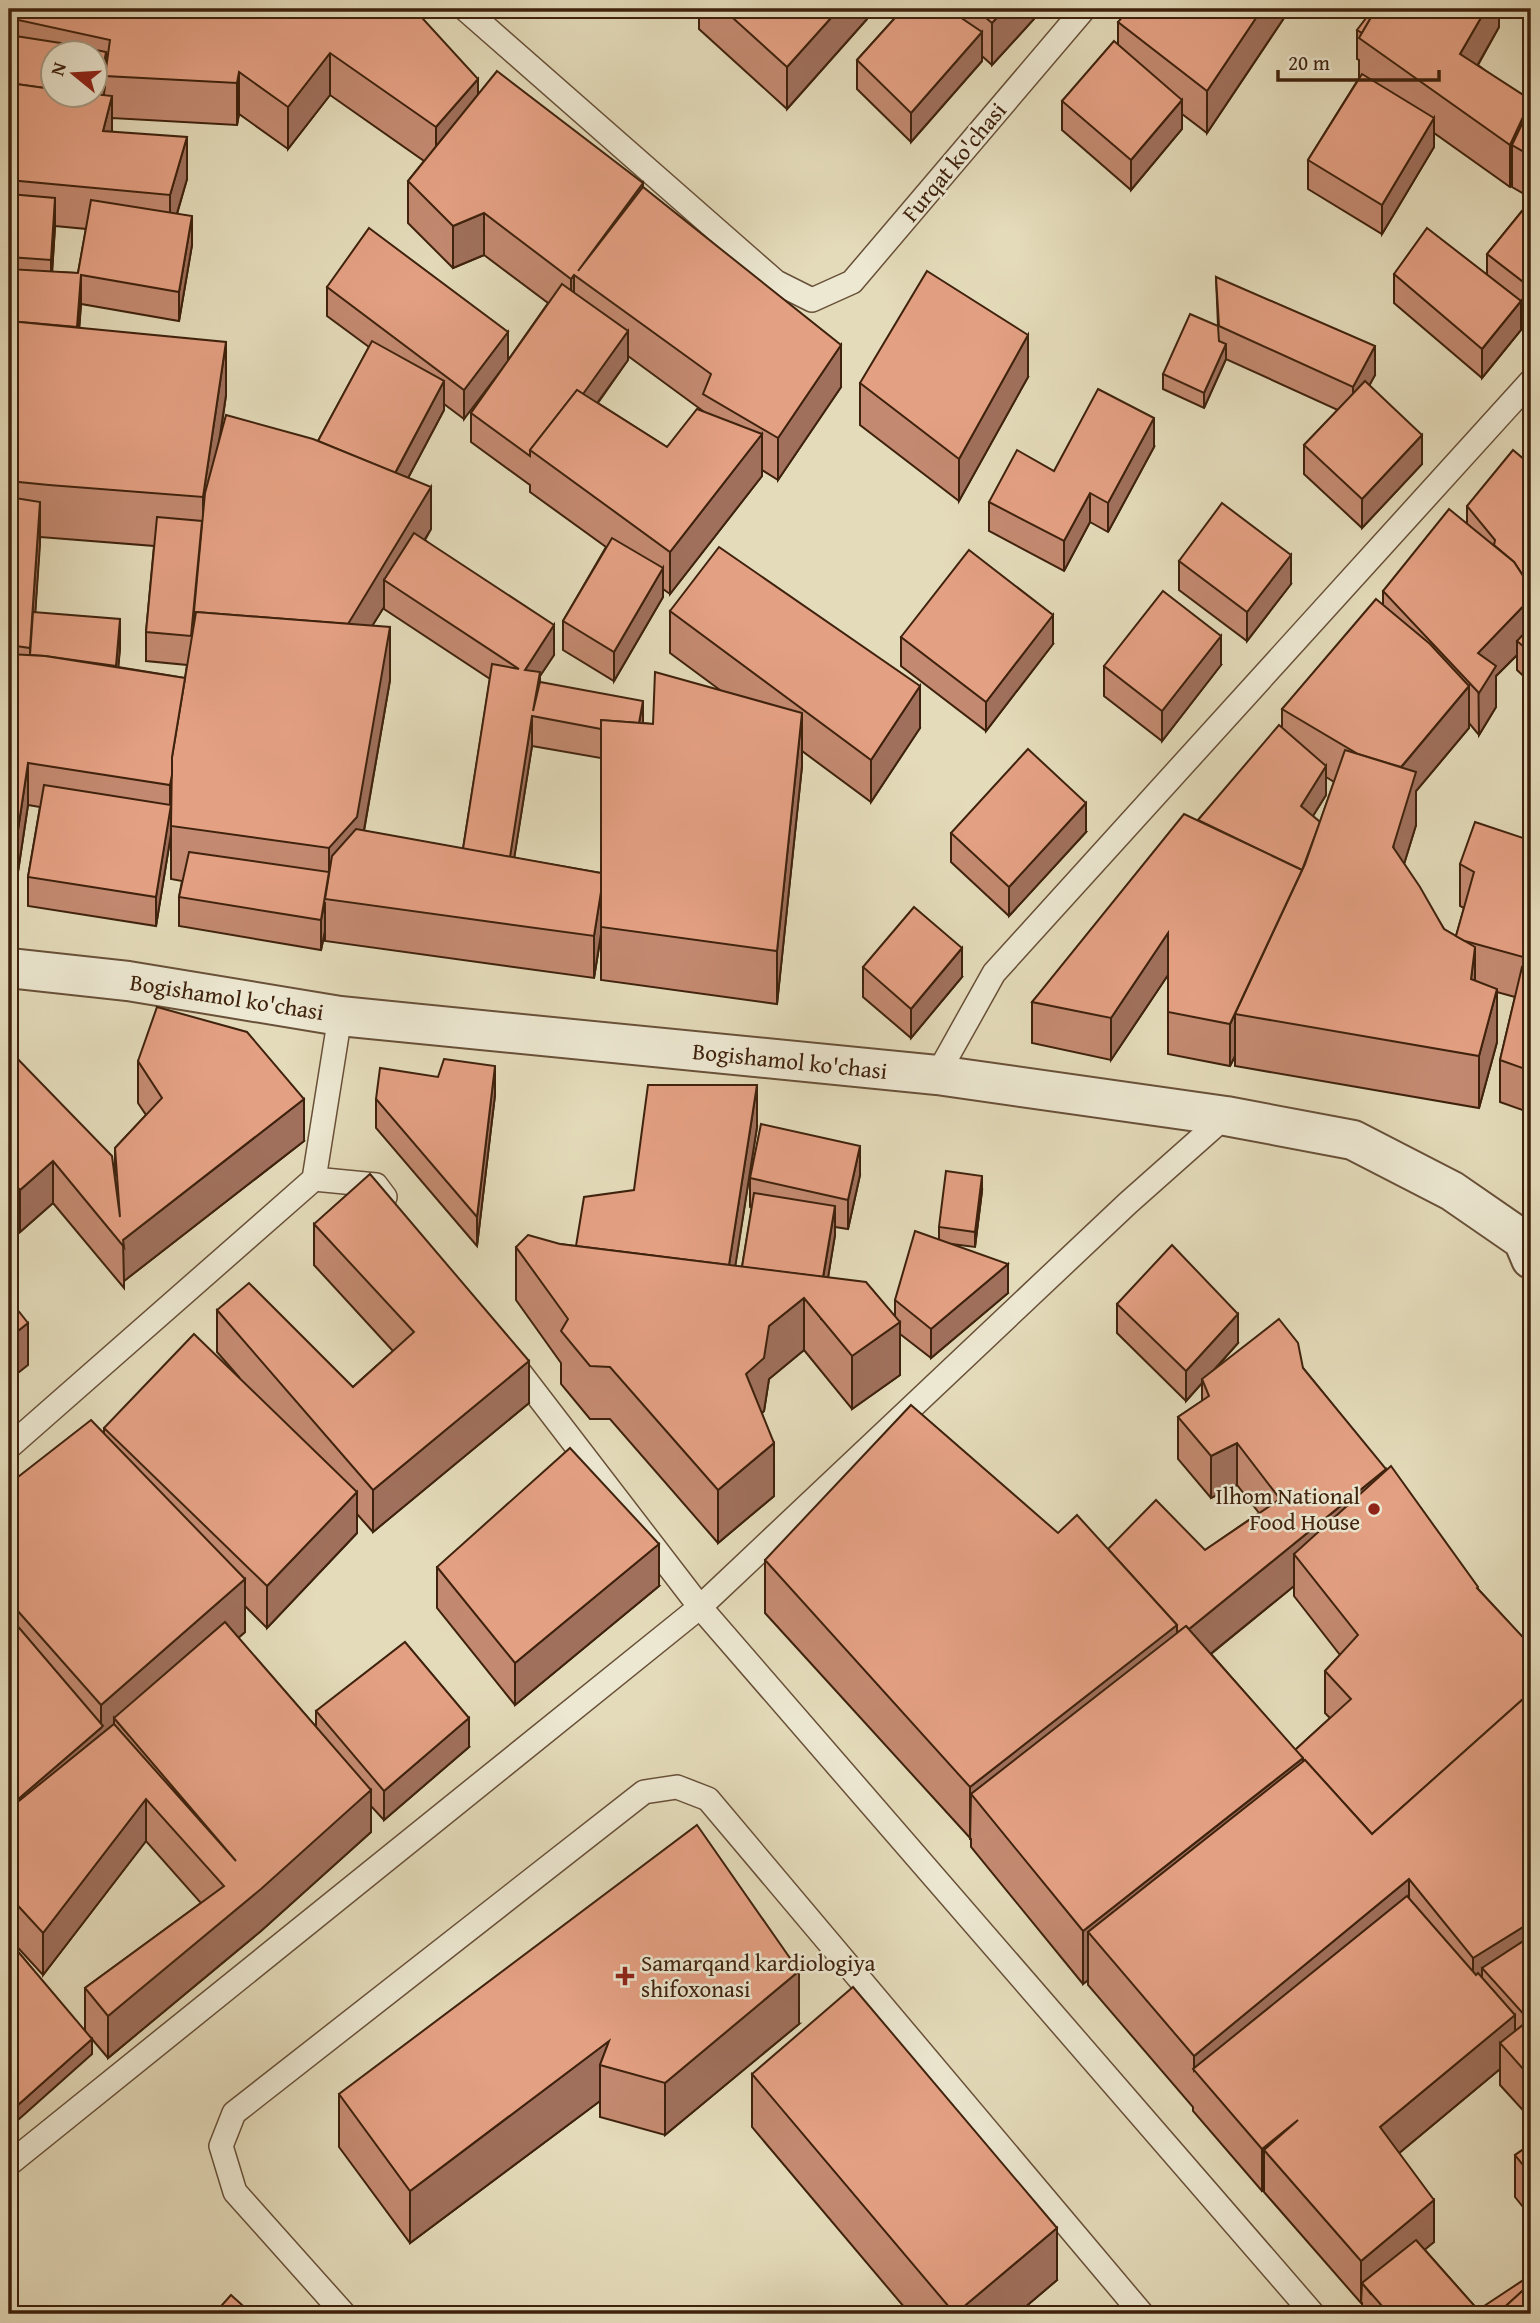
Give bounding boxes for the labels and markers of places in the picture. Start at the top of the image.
place label: Ilhom National Food House [1215,1479,1360,1538]
marker: Ilhom National Food House [1366,1501,1382,1517]
place label: Samarqand kardiologiya shifoxonasi [641,1946,876,2005]
marker: Samarqand kardiologiya shifoxonasi [615,1966,635,1986]

